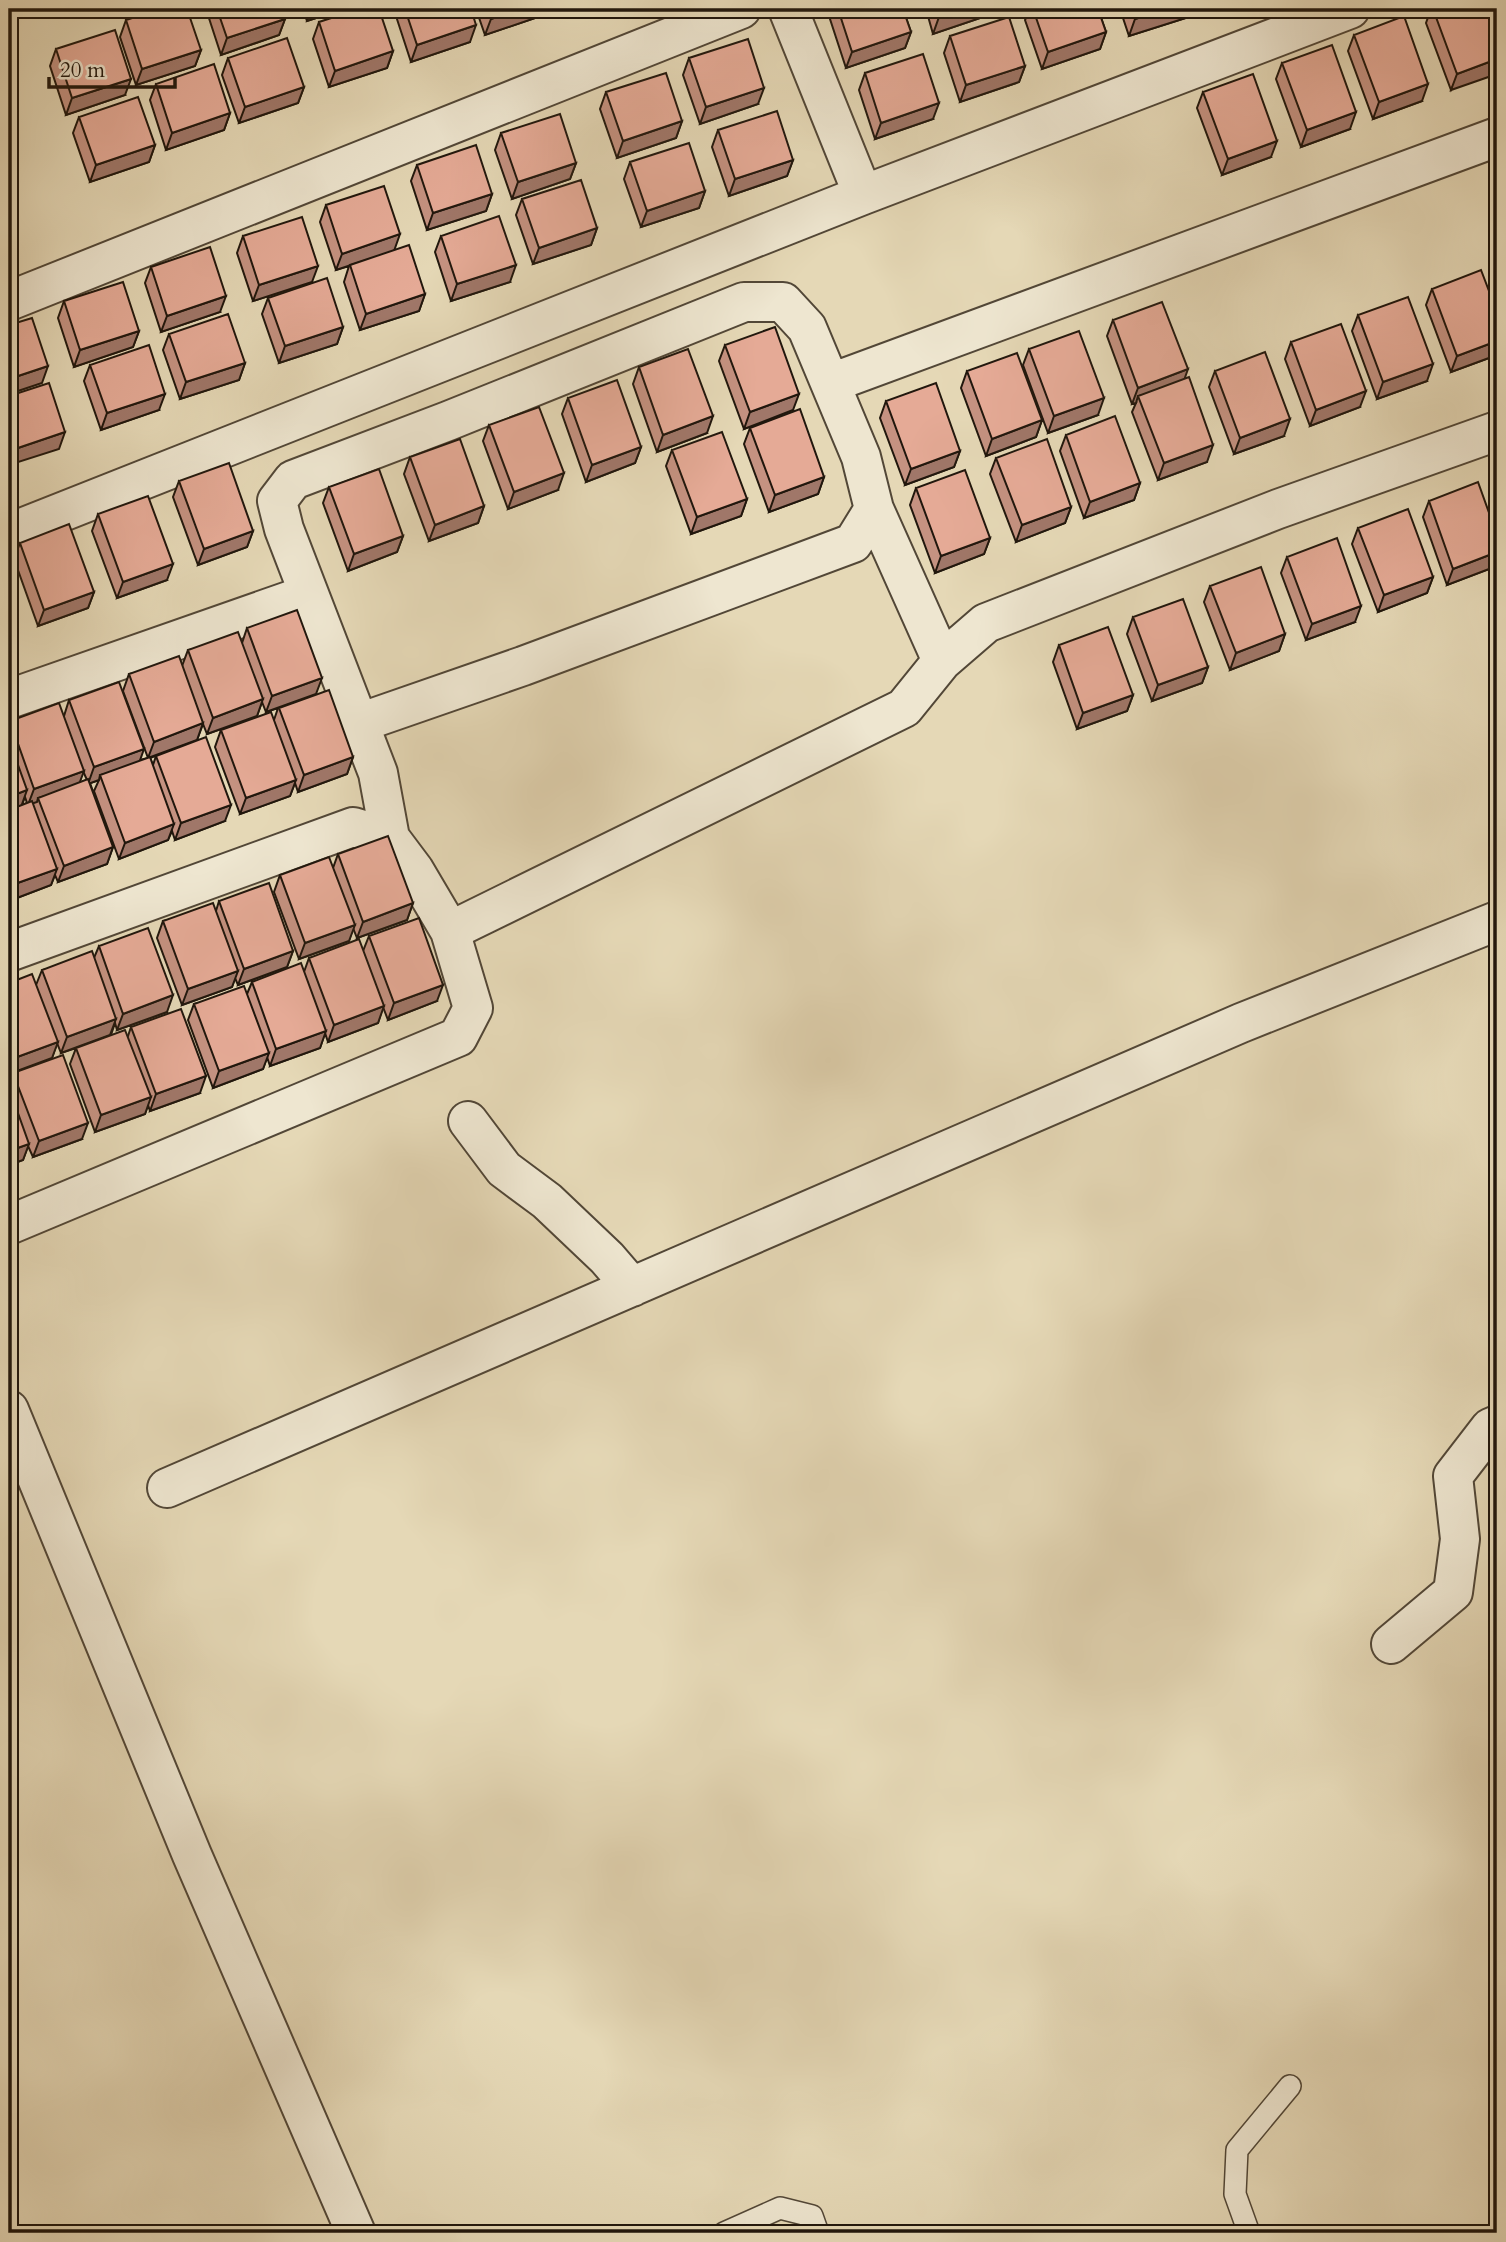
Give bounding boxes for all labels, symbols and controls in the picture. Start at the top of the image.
scale bar [49,46,175,90]
text: 20 m [60,56,105,85]

